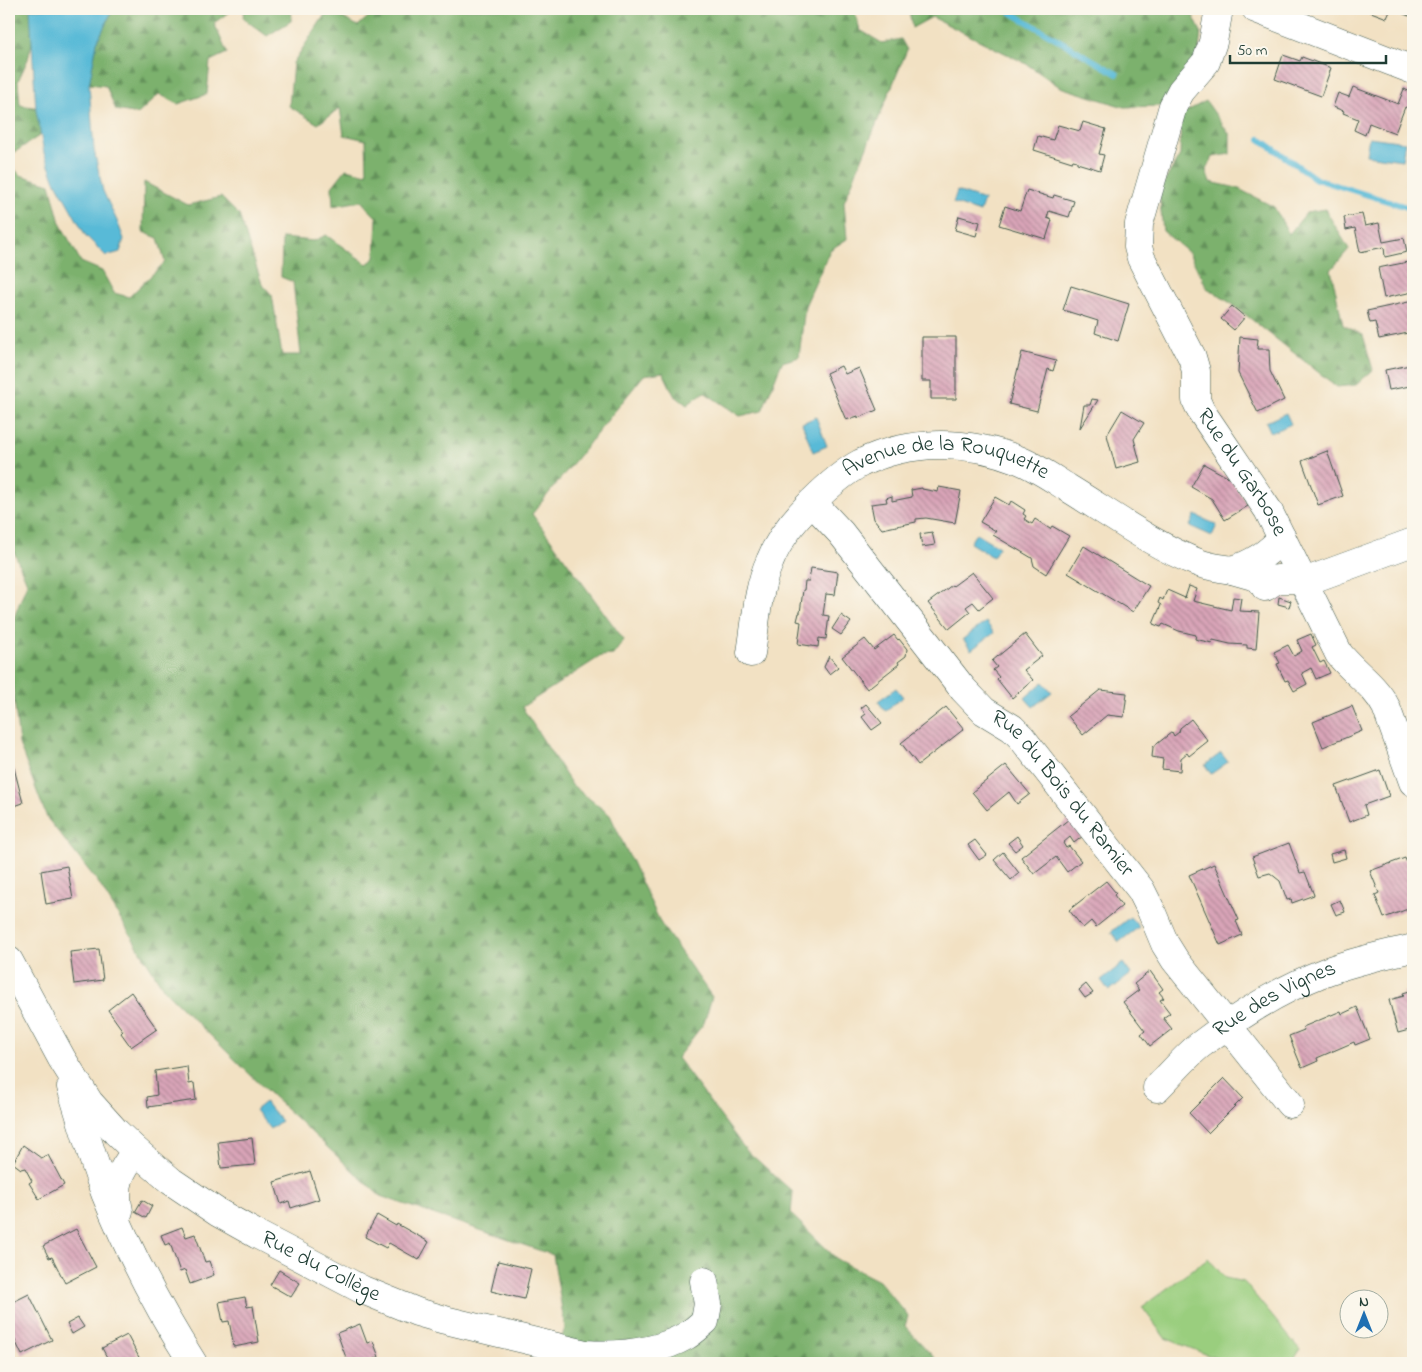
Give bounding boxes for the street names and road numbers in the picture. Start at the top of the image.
street label: Rue du Garbose [1188,402,1295,542]
street label: Avenue de la Rouquette [840,467,1052,493]
street label: Rue du Bois du Ramier [984,703,1141,884]
street label: Rue des Vignes [1207,953,1341,1046]
street label: Rue du Collège [255,1223,385,1311]

